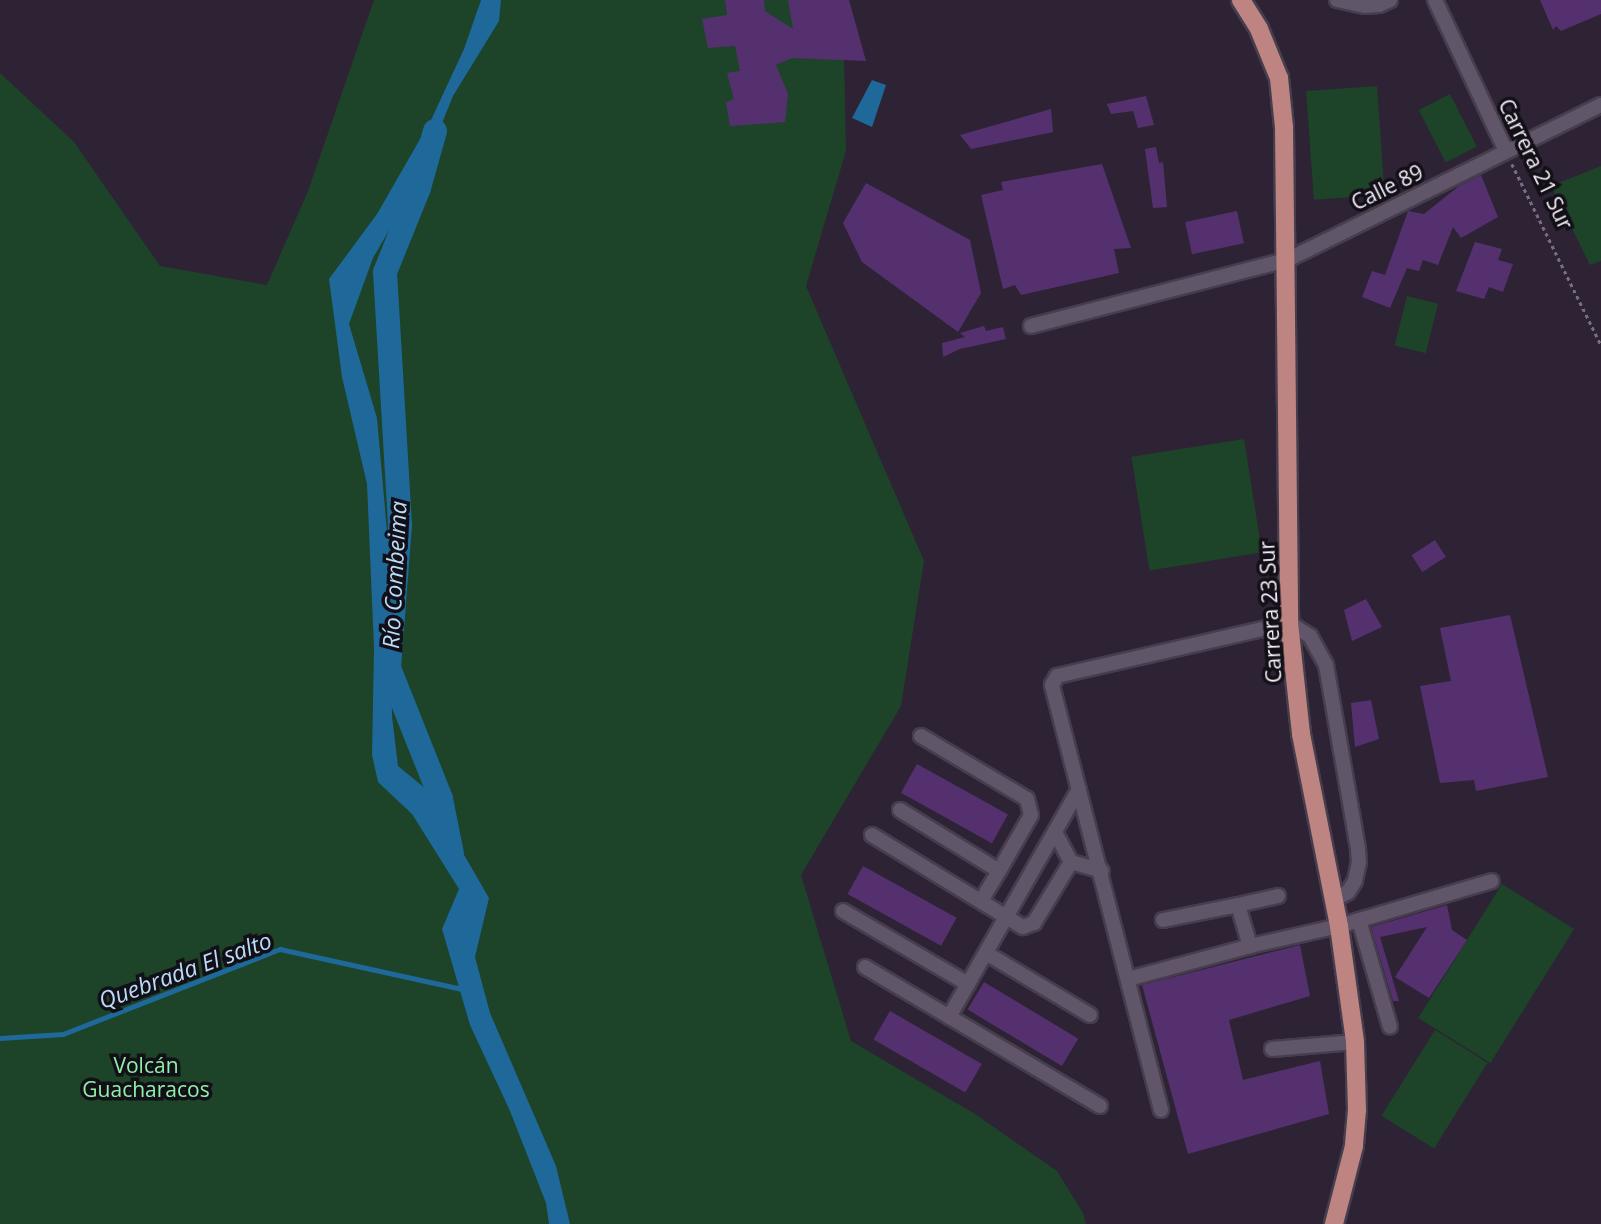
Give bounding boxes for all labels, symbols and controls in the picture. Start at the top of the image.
street label: Carrera 21 Sur [1494,95,1578,233]
street label: Calle 89 [1347,159,1427,215]
water label: Río Combeima [376,500,412,650]
street label: Carrera 23 Sur [1254,540,1286,684]
water label: Quebrada El salto [95,926,275,1014]
park label: Volcán Guacharacos [82,1052,210,1102]

